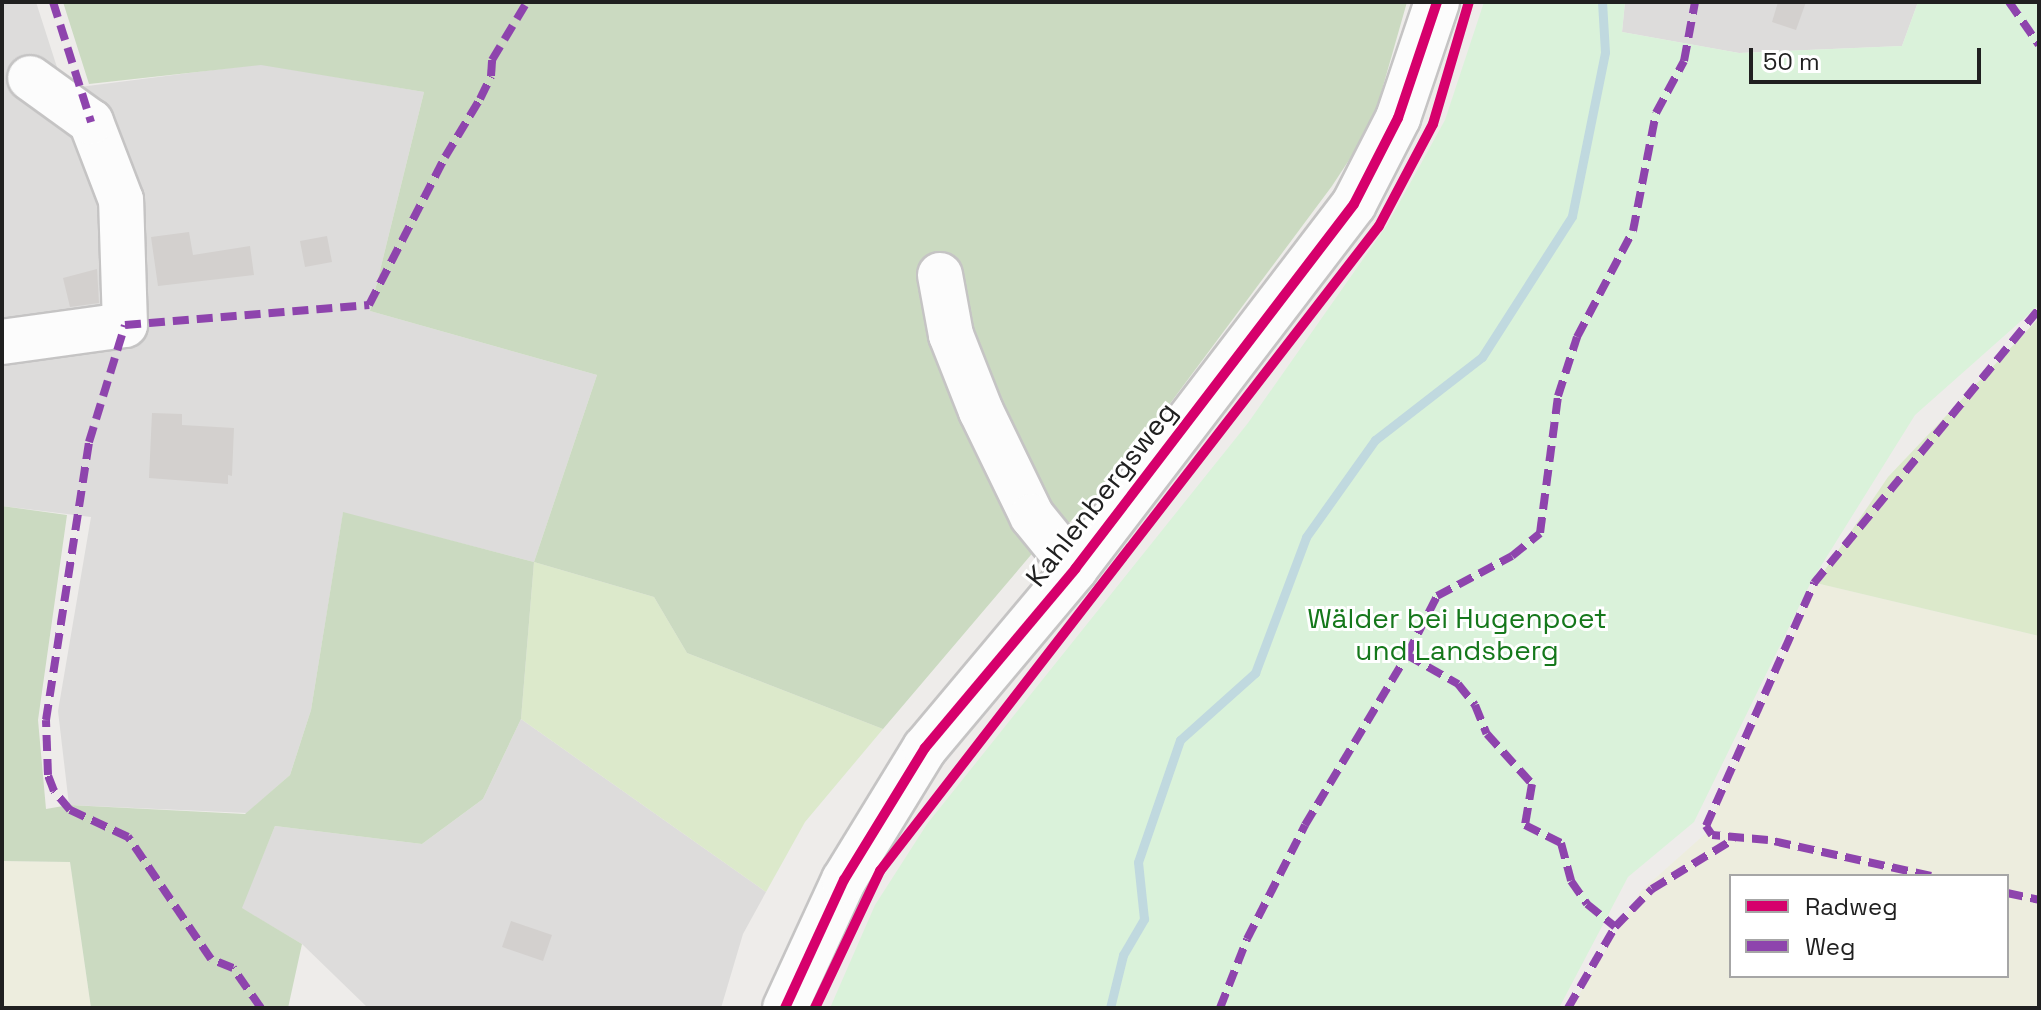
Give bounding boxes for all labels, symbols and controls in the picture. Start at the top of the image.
scale bar [1753,32,1985,82]
text: 50 m [1763,46,1820,77]
street label: Kahlenbergsweg [1019,395,1183,593]
park label: Wälder bei Hugenpoet und Landsberg [1307,601,1607,667]
legend [1729,874,2009,978]
text: Radweg [1805,891,1898,922]
text: Weg [1805,931,1855,962]

